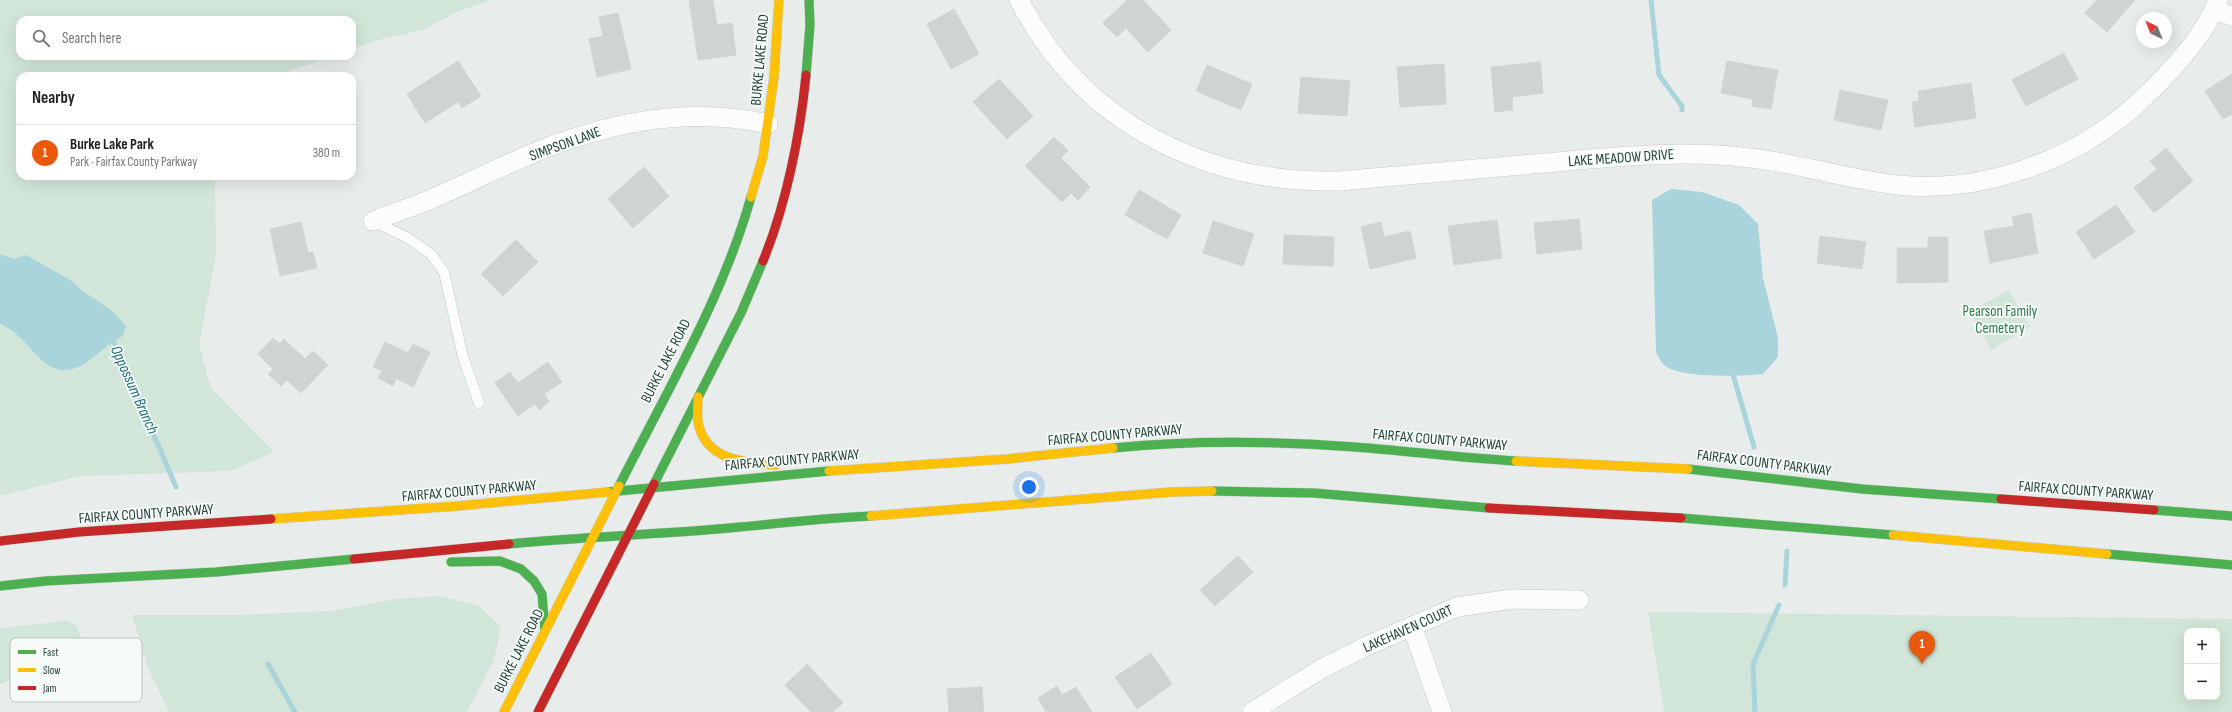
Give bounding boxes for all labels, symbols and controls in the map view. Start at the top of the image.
north arrow [2136,12,2172,48]
street label: BURKE LAKE ROAD [747,14,773,106]
search box [16,16,356,60]
icon: search [30,27,52,49]
text: Search here [62,29,122,48]
text: Nearby [32,88,75,108]
street label: SIMPSON LANE [527,122,603,166]
text: Burke Lake Park [70,135,154,154]
text: 1 [42,145,48,161]
text: 380 m [313,145,340,161]
street label: LAKE MEADOW DRIVE [1568,145,1674,171]
text: Park · Fairfax County Parkway [70,154,197,170]
park label: Pearson Family Cemetery [1963,302,2038,338]
street label: BURKE LAKE ROAD [637,316,695,406]
water label: Oppossum Branch [106,343,162,437]
street label: FAIRFAX COUNTY PARKWAY [1047,420,1184,450]
street label: FAIRFAX COUNTY PARKWAY [1372,425,1509,455]
street label: FAIRFAX COUNTY PARKWAY [724,445,861,475]
street label: FAIRFAX COUNTY PARKWAY [1696,445,1833,481]
street label: FAIRFAX COUNTY PARKWAY [401,476,538,506]
your location [1019,477,1039,497]
street label: FAIRFAX COUNTY PARKWAY [2018,477,2155,505]
street label: FAIRFAX COUNTY PARKWAY [78,500,215,528]
street label: LAKEHAVEN COURT [1360,601,1456,657]
street label: BURKE LAKE ROAD [490,606,548,696]
map controls [2184,628,2220,700]
button: + [2184,628,2220,664]
pin: 1 [1909,631,1935,664]
legend [10,638,142,702]
text: Fast [43,646,59,659]
text: Slow [43,664,60,677]
button: − [2184,664,2220,700]
text: Jam [42,682,57,695]

